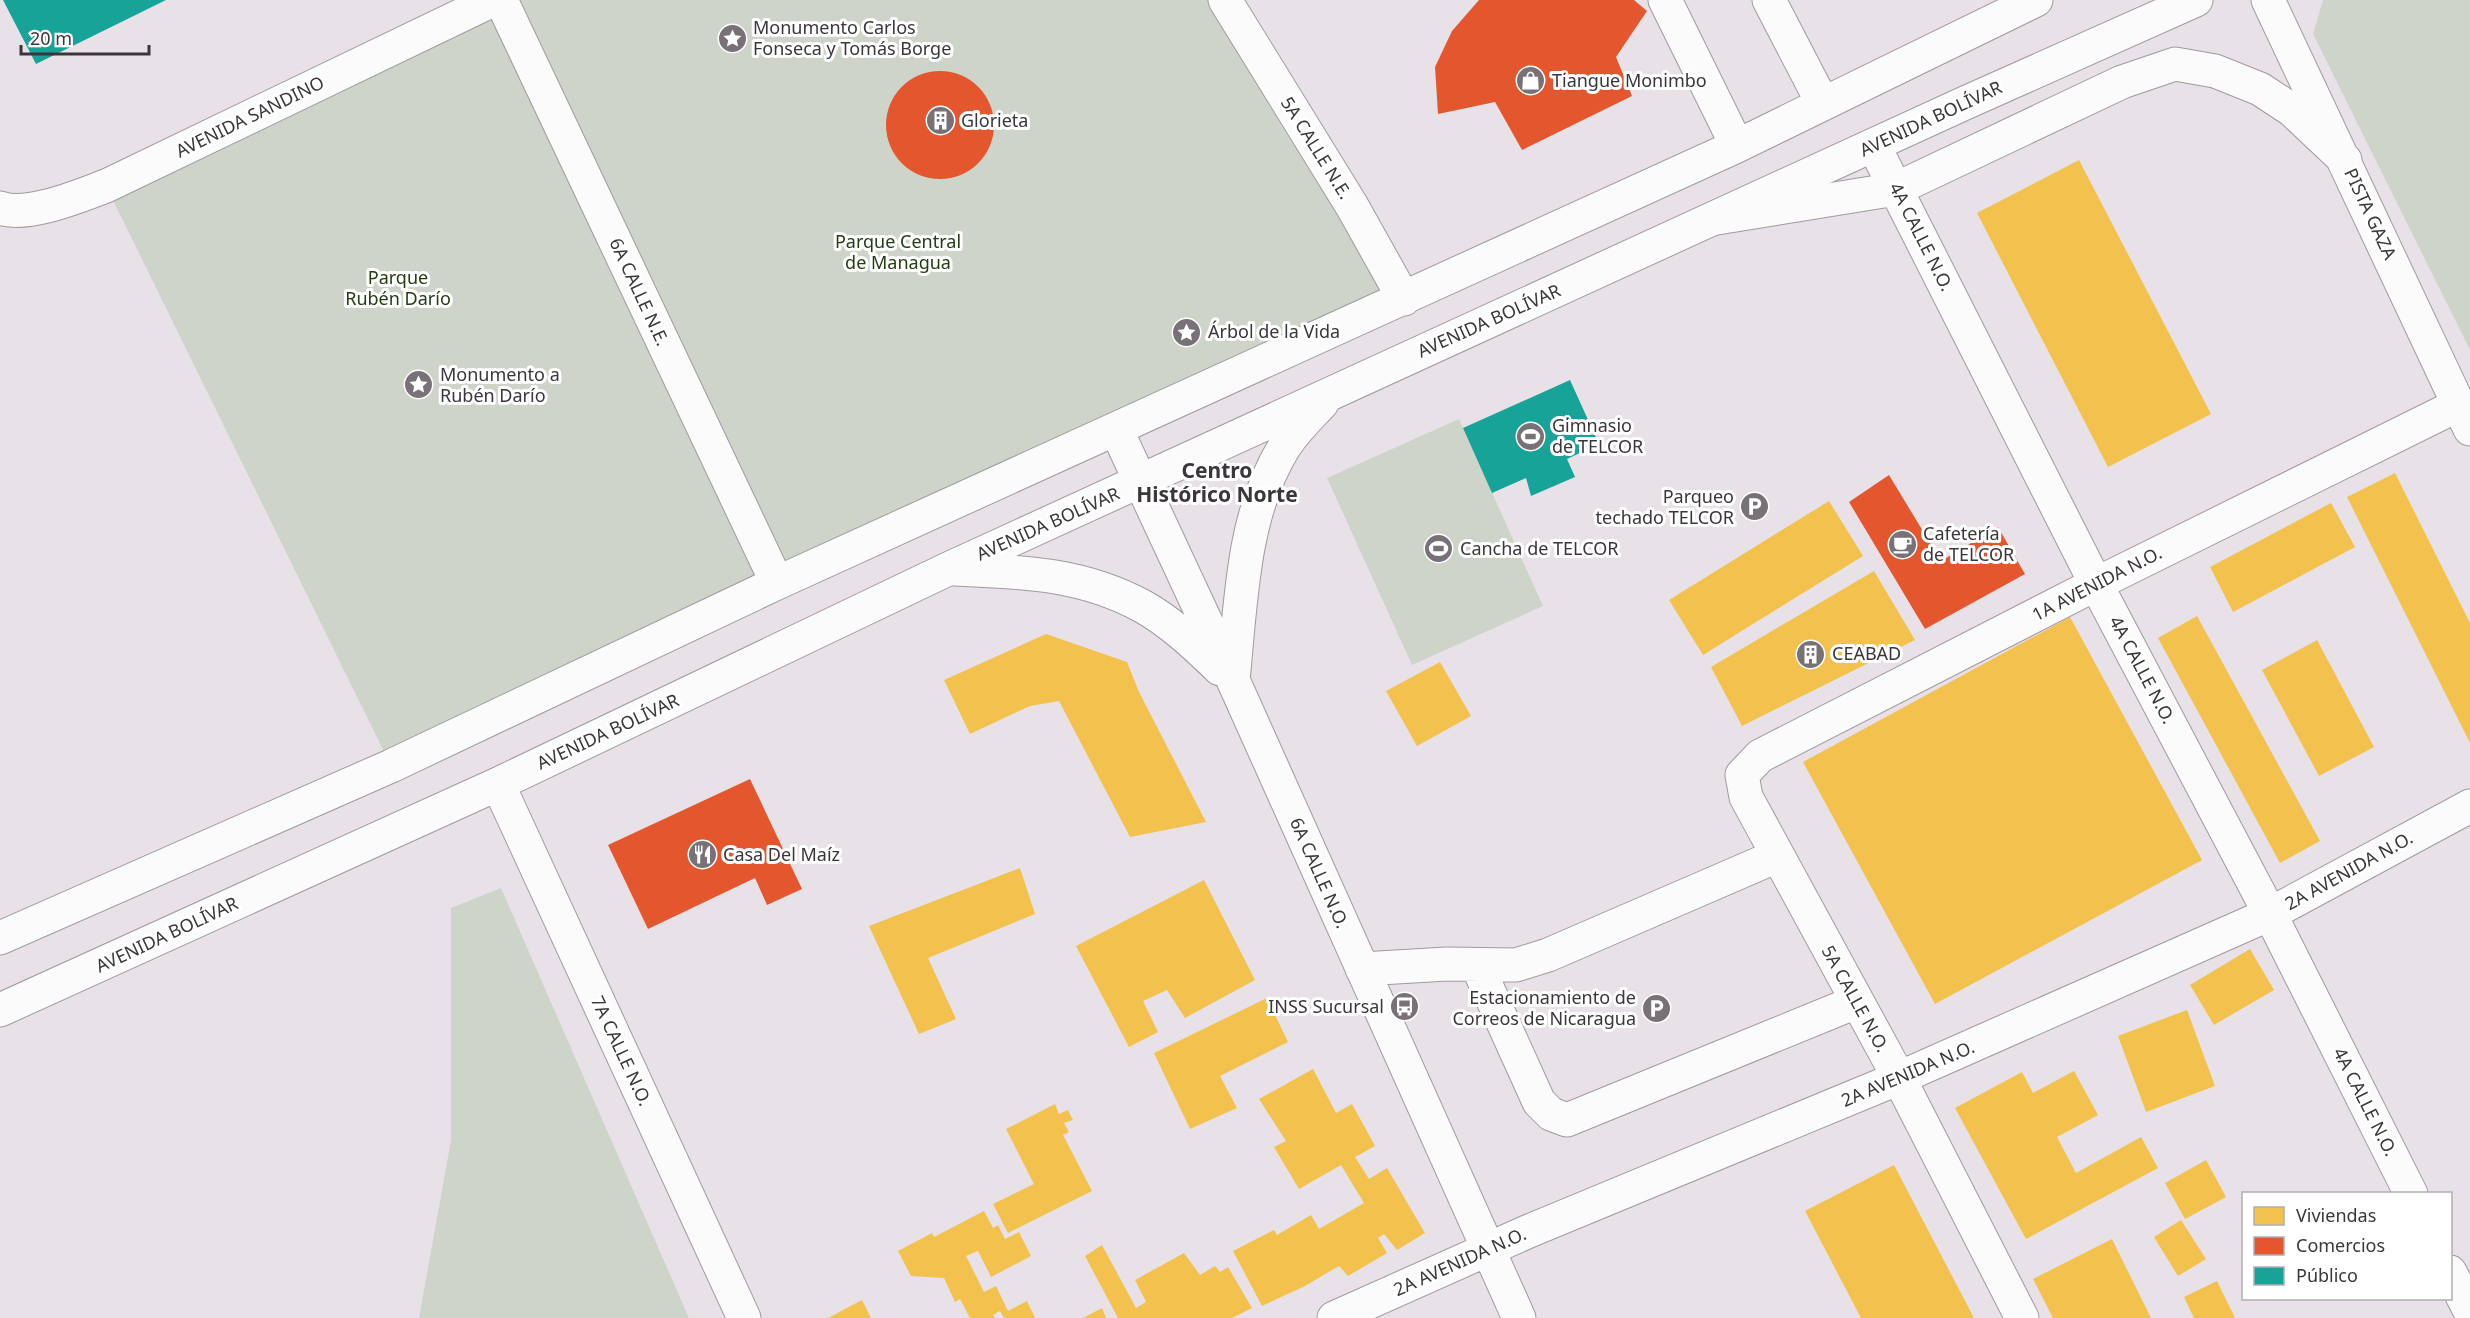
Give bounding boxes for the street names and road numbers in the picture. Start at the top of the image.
street label: AVENIDA SANDINO [171,70,328,162]
street label: AVENIDA BOLÍVAR [1856,75,2006,162]
street label: 5A CALLE N.E. [1276,92,1358,203]
street label: PISTA GAZA [2339,164,2403,264]
street label: 4A CALLE N.O. [1884,178,1960,295]
street label: 6A CALLE N.E. [604,234,675,349]
street label: AVENIDA BOLÍVAR [1413,278,1564,362]
street label: AVENIDA BOLÍVAR [972,481,1123,565]
street label: 1A AVENIDA N.O. [2028,540,2166,626]
street label: 4A CALLE N.O. [2104,611,2181,728]
street label: AVENIDA BOLÍVAR [533,688,683,775]
street label: 6A CALLE N.O. [1285,813,1355,932]
street label: 2A AVENIDA N.O. [2280,825,2417,915]
street label: AVENIDA BOLÍVAR [92,891,242,978]
street label: 5A CALLE N.O. [1817,941,1895,1056]
street label: 7A CALLE N.O. [586,992,658,1109]
street label: 2A AVENIDA N.O. [1837,1034,1978,1112]
street label: 4A CALLE N.O. [2328,1043,2404,1160]
street label: 2A AVENIDA N.O. [1390,1221,1530,1301]

